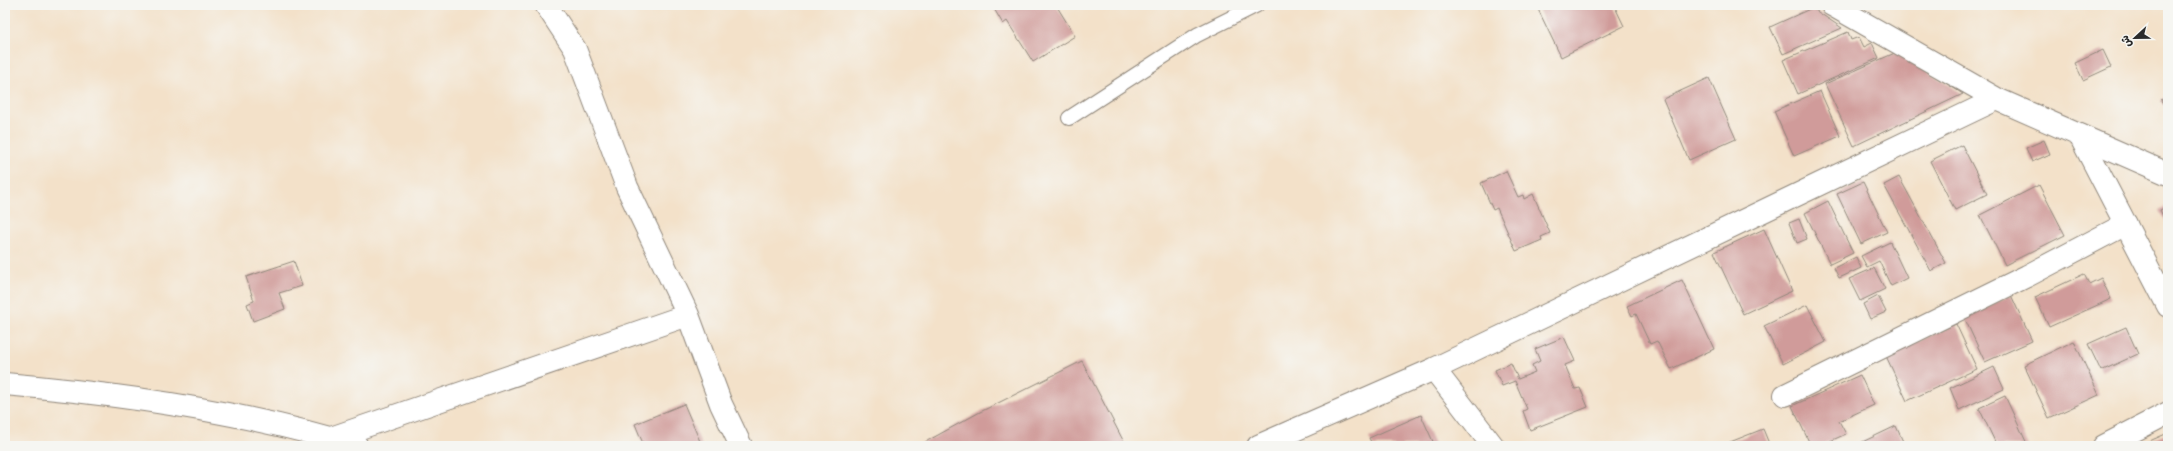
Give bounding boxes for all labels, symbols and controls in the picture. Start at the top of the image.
north arrow [2115,18,2155,58]
text: ش [2115,32,2137,51]

